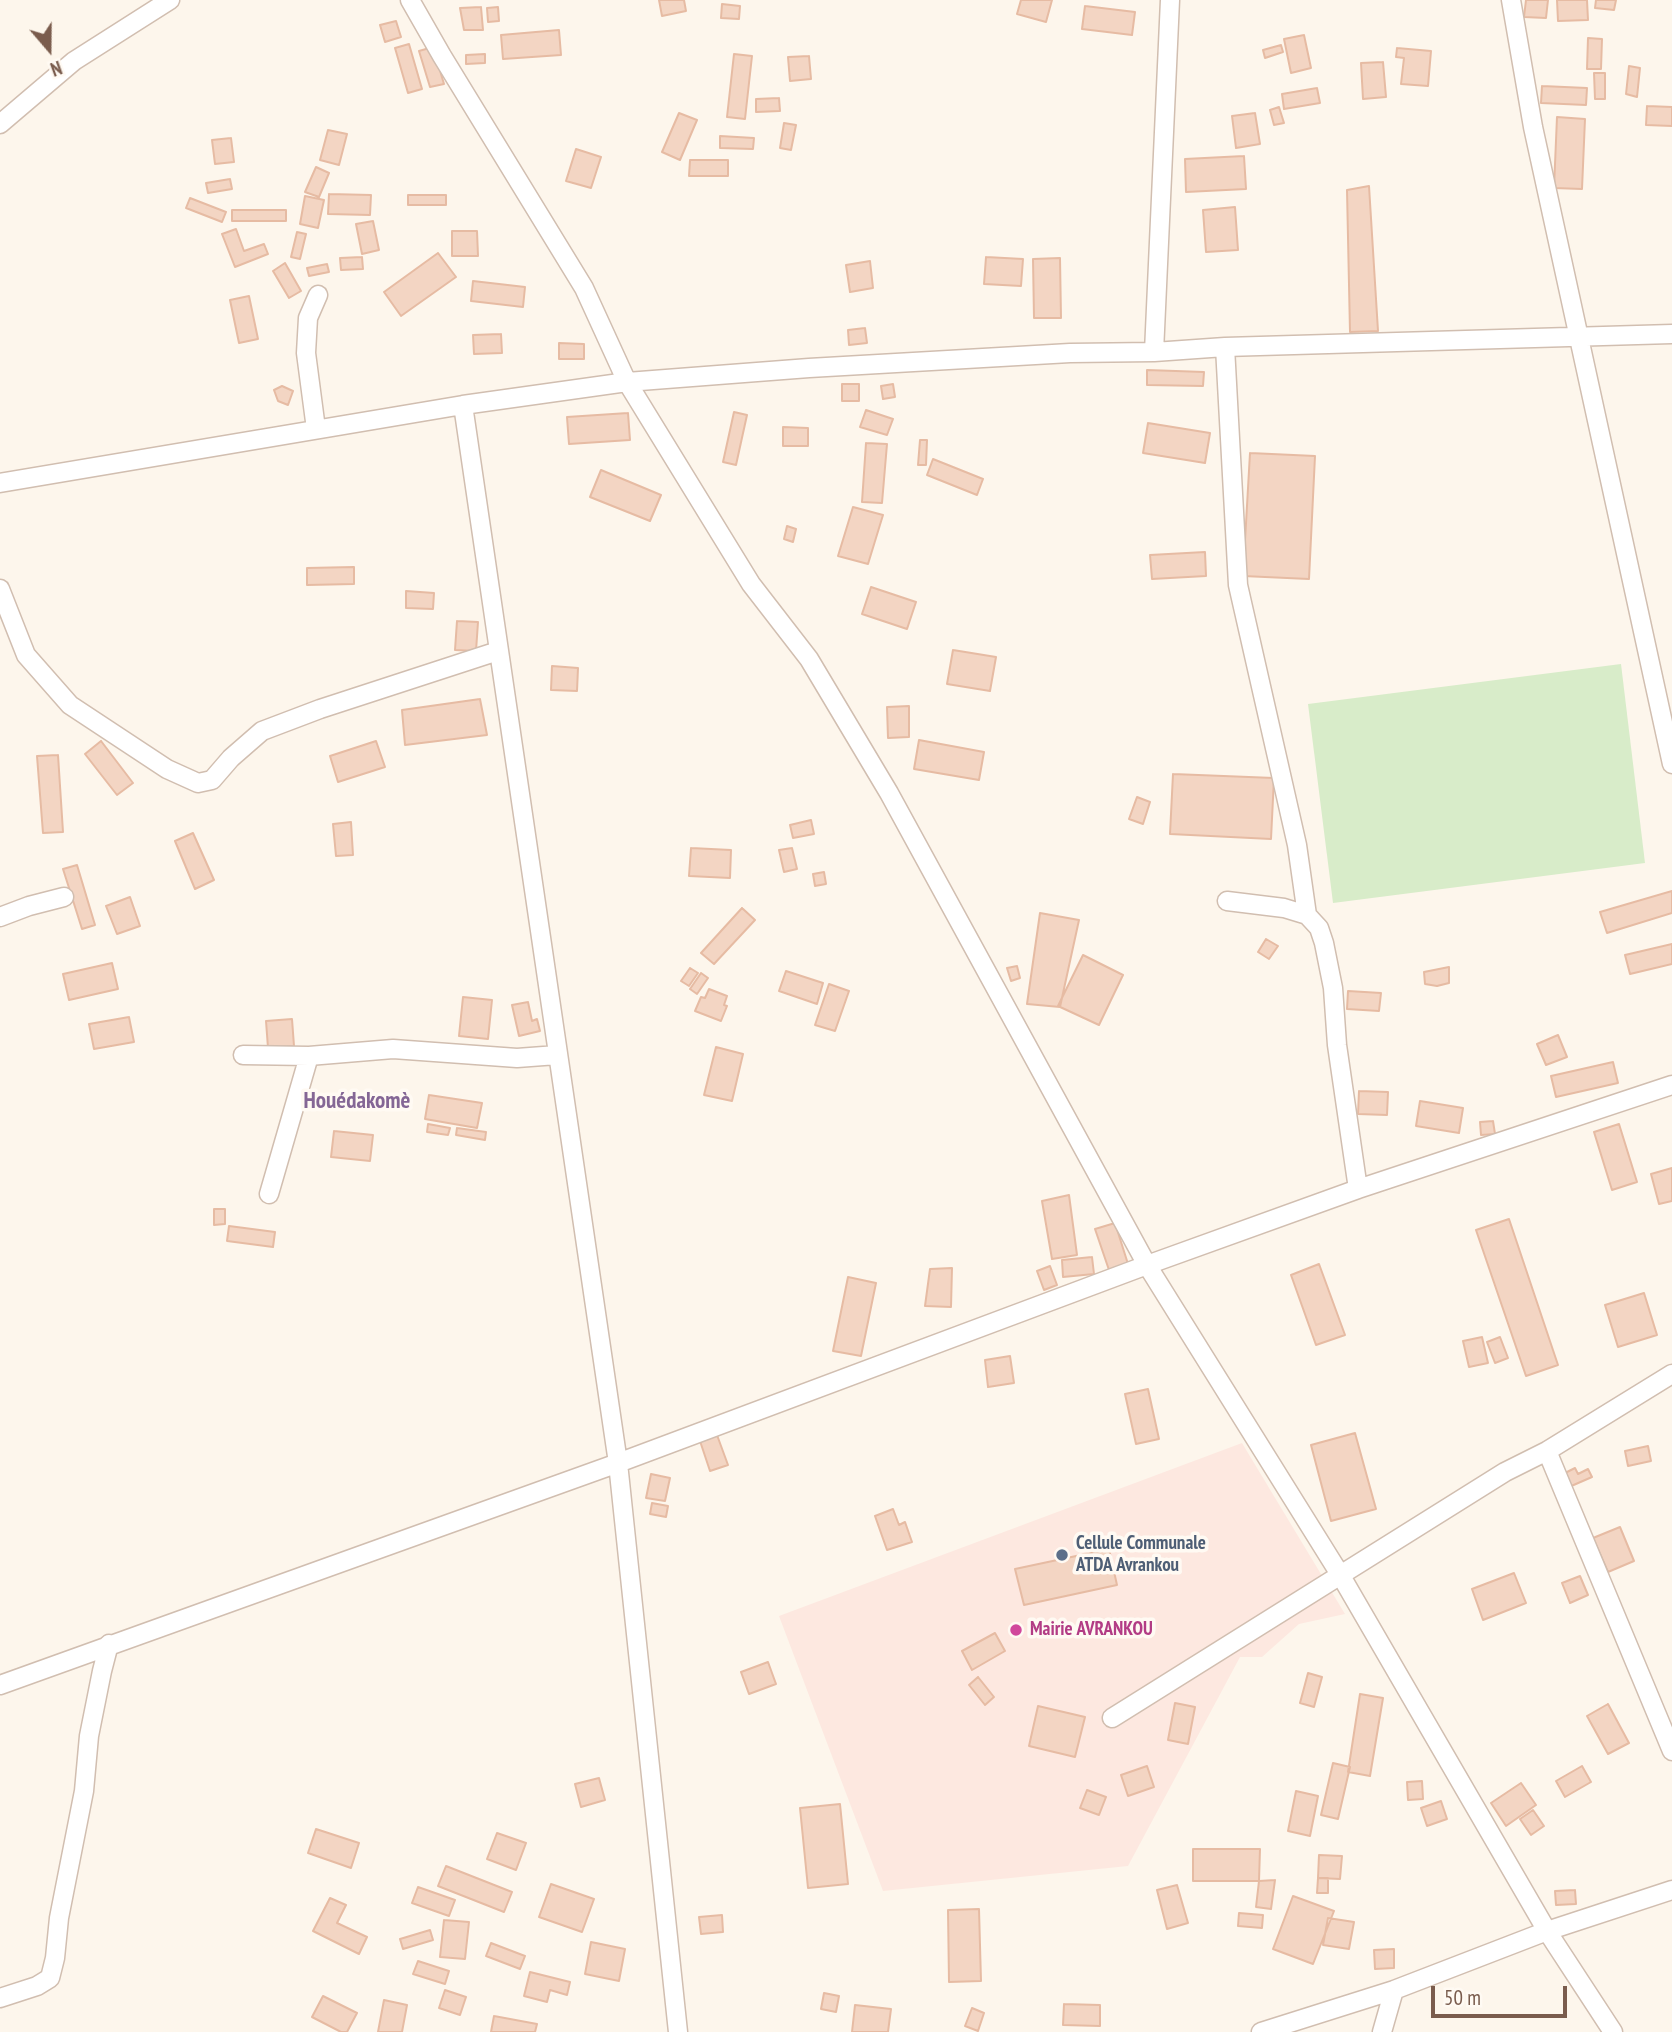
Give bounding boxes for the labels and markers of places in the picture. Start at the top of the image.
place label: Cellule Communale ATDA Avrankou [1076,1533,1206,1577]
marker: Cellule Communale ATDA Avrankou [1054,1547,1070,1563]
place label: Mairie AVRANKOU [1030,1619,1153,1641]
marker: Mairie AVRANKOU [1008,1622,1024,1638]

